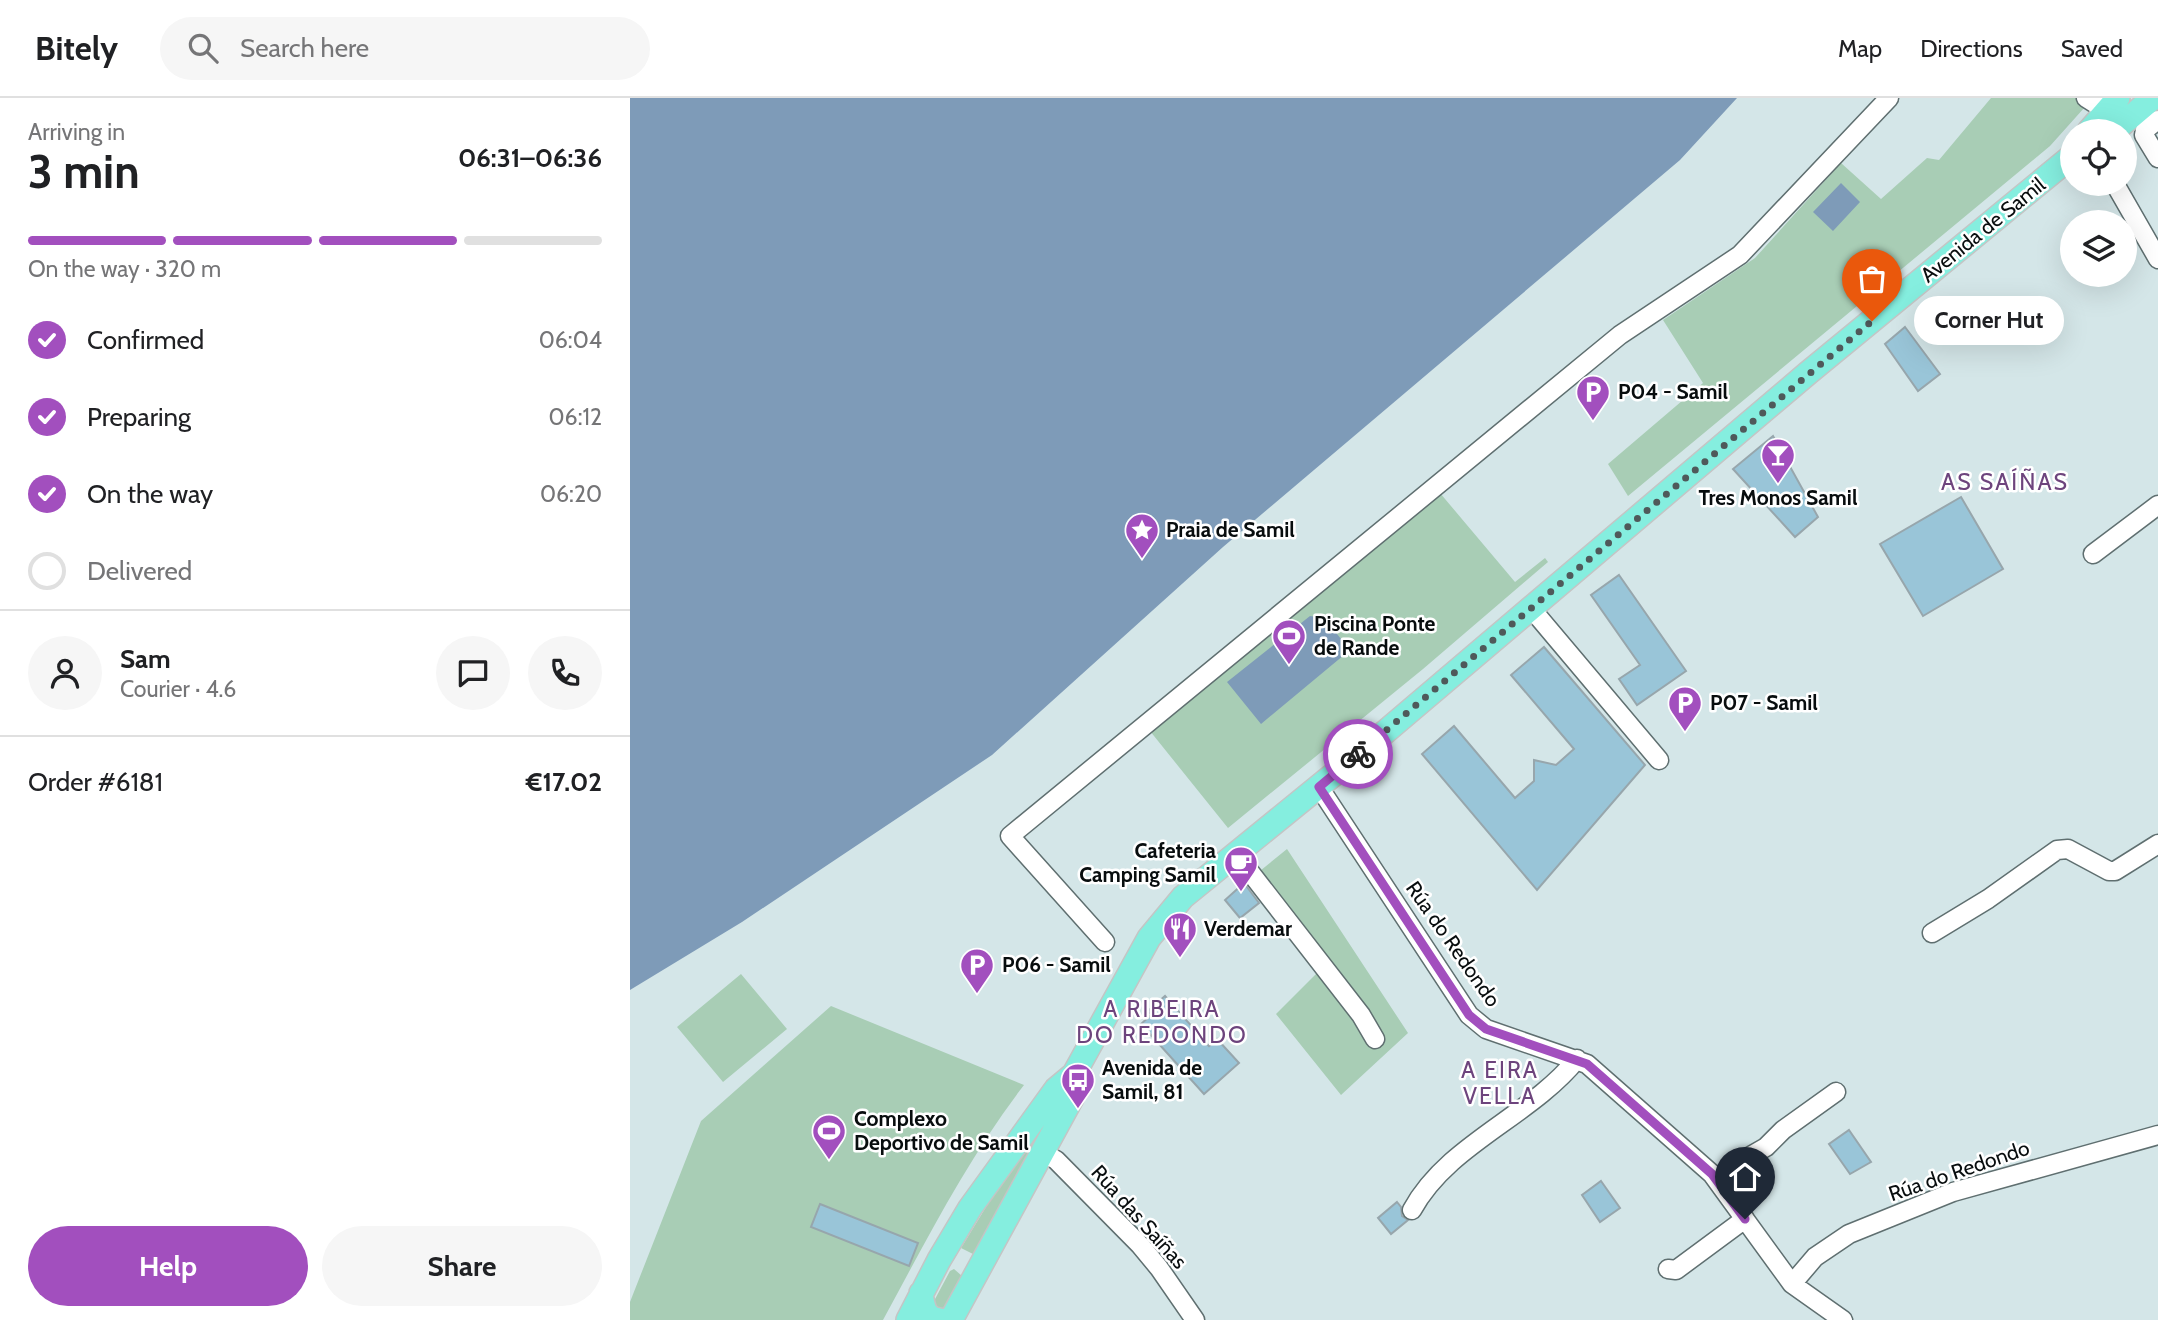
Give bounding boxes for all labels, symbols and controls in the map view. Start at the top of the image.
search box [160,17,650,80]
text: Bitely [35,28,118,68]
icon: search [184,29,222,67]
text: Search here [240,32,369,64]
text: Map [1838,34,1882,63]
text: Directions [1920,34,2023,63]
text: Saved [2061,34,2123,63]
text: Arriving in [28,118,125,146]
map controls [2060,119,2137,287]
button: locate [2060,119,2137,196]
text: 06:31–06:36 [458,142,602,174]
text: 3 min [28,144,140,200]
street label: Avenida de Samil [1915,172,2050,287]
button: layers [2060,210,2137,287]
pin [1842,249,1902,321]
text: On the way · 320 m [28,255,221,283]
icon: bag [1853,260,1891,298]
callout: Corner Hut [1914,296,2064,346]
text: Corner Hut [1935,306,2043,334]
icon: check [28,321,66,359]
text: Confirmed [87,324,204,356]
text: 06:04 [539,326,602,354]
parking icon: P04 - Samil [1574,373,1612,422]
place label: P04 - Samil [1618,379,1729,404]
icon: check [28,398,66,436]
text: Preparing [87,401,191,433]
text: 06:12 [549,403,602,431]
bar icon: Tres Monos Samil [1759,436,1797,485]
district label: AS SAÍÑAS [1941,467,2069,496]
icon: check [28,475,66,513]
text: On the way [87,478,213,510]
text: 06:20 [540,480,602,508]
place label: Tres Monos Samil [1699,485,1858,510]
place icon: Praia de Samil [1123,511,1161,560]
place label: Praia de Samil [1166,517,1295,542]
text: Delivered [87,555,192,587]
place label: Piscina Ponte de Rande [1314,611,1436,660]
sports icon: Piscina Ponte de Rande [1270,617,1308,666]
button: person [28,636,102,710]
button: chat [436,636,510,710]
button: phone [528,636,602,710]
text: Sam [120,643,171,675]
text: Courier · 4.6 [120,675,236,703]
parking icon: P07 - Samil [1666,684,1704,733]
place label: P07 - Samil [1710,690,1818,715]
courier [1323,719,1393,789]
icon: bike [1339,735,1377,773]
text: Order #6181 [28,766,163,798]
text: €17.02 [526,766,602,798]
place label: Cafeteria Camping Samil [1079,838,1217,887]
cafe icon: Cafeteria Camping Samil [1222,844,1260,893]
street label: Rúa do Redondo [1401,876,1506,1011]
restaurant icon: Verdemar [1161,910,1199,959]
place label: Verdemar [1204,916,1292,941]
parking icon: P06 - Samil [958,946,996,995]
place label: P06 - Samil [1002,952,1111,977]
district label: A RIBEIRA DO REDONDO [1076,995,1248,1049]
place label: Avenida de Samil, 81 [1102,1055,1202,1104]
district label: A EIRA VELLA [1461,1056,1539,1110]
bus stop icon: Avenida de Samil, 81 [1059,1061,1097,1110]
place label: Complexo Deportivo de Samil [854,1106,1029,1155]
sports icon: Complexo Deportivo de Samil [810,1112,848,1161]
street label: Rúa do Redondo [1885,1135,2033,1206]
pin [1715,1147,1775,1219]
icon: home [1726,1158,1764,1196]
street label: Rúa das Saíñas [1086,1160,1193,1274]
button: Help [28,1226,308,1306]
button: Share [322,1226,602,1306]

